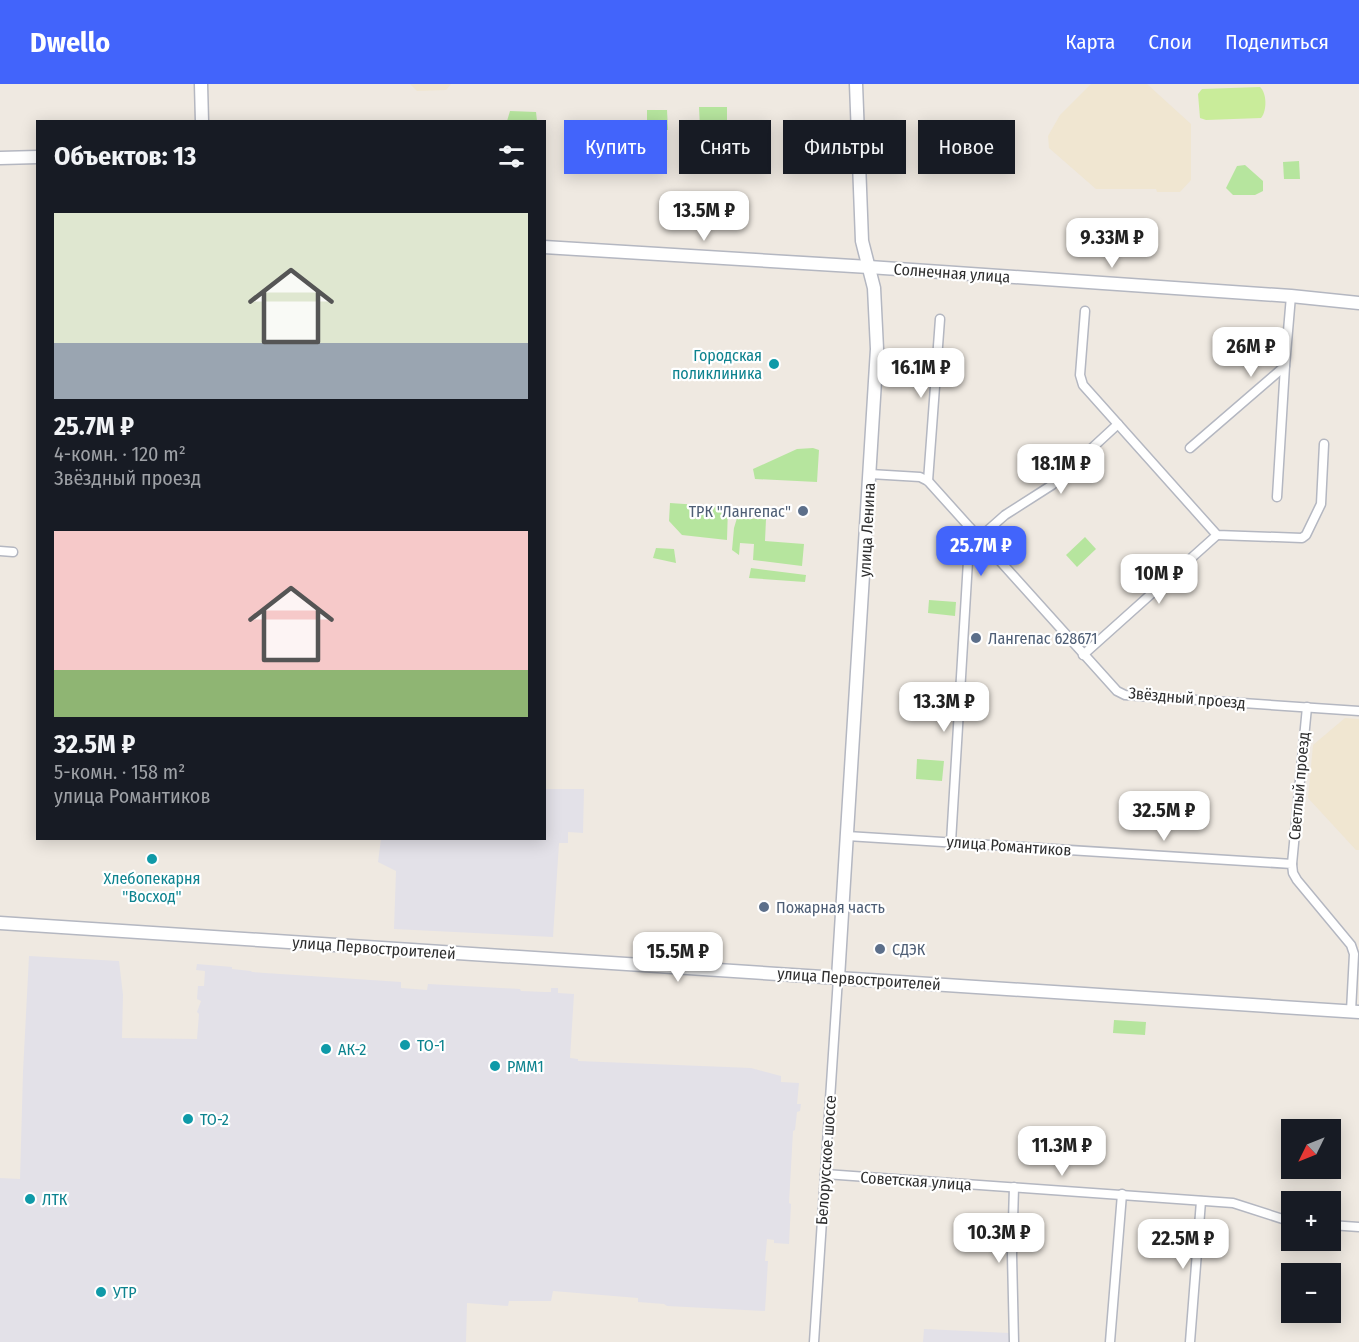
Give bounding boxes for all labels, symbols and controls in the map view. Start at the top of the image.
text: Dwello [30,26,110,59]
text: Карта [1065,29,1115,55]
text: Слои [1148,29,1192,55]
text: Поделиться [1225,29,1329,55]
chip: Купить [564,120,667,174]
chip: Снять [679,120,771,174]
chip: Фильтры [783,120,906,174]
chip: Новое [918,120,1015,174]
icon: filters [495,140,528,173]
text: Объектов: 13 [54,141,196,172]
pin: 13.5M ₽ [649,191,759,242]
text: 13.5M ₽ [673,198,735,222]
pin: 9.33M ₽ [1057,218,1167,269]
text: 9.33M ₽ [1080,225,1144,249]
icon: home [237,252,345,360]
street label: Солнечная улица [893,259,1011,287]
pin: 26M ₽ [1209,327,1293,378]
text: 26M ₽ [1226,334,1276,358]
place label: Городская поликлиника [672,346,762,383]
pin: 16.1M ₽ [866,348,976,399]
text: 16.1M ₽ [891,355,951,379]
marker: Городская поликлиника [767,357,781,371]
text: 25.7M ₽ [54,411,134,442]
text: 4-комн. · 120 m² [54,442,186,466]
pin: 18.1M ₽ [1006,444,1116,495]
text: 18.1M ₽ [1031,451,1091,475]
text: Звёздный проезд [54,466,201,490]
street label: улица Ленина [855,482,879,578]
place label: ТРК "Лангепас" [689,502,791,521]
marker: ТРК "Лангепас" [796,504,810,518]
pin: 25.7M ₽ [926,526,1036,577]
text: 25.7M ₽ [950,533,1012,557]
pin: 10M ₽ [1117,554,1201,605]
text: 10M ₽ [1135,561,1183,585]
icon: home [237,570,345,678]
place label: Лангепас 628671 [988,629,1097,648]
marker: Лангепас 628671 [969,631,983,645]
pin: 13.3M ₽ [889,682,999,733]
street label: Звёздный проезд [1128,683,1246,713]
text: 13.3M ₽ [913,689,975,713]
text: 32.5M ₽ [54,729,135,760]
street label: Светлый проезд [1285,731,1313,841]
text: 5-комн. · 158 m² [54,760,185,784]
text: улица Романтиков [54,784,210,808]
pin: 32.5M ₽ [1109,791,1219,842]
text: 32.5M ₽ [1133,798,1195,822]
street label: улица Романтиков [946,832,1072,860]
marker: Хлебопекарня "Восход" [145,852,159,866]
place label: Хлебопекарня "Восход" [103,869,201,906]
place label: Пожарная часть [776,898,885,917]
marker: Пожарная часть [757,900,771,914]
pin: 15.5M ₽ [623,932,733,983]
street label: улица Первостроителей [292,933,456,963]
text: 15.5M ₽ [647,939,709,963]
place label: СДЭК [892,940,926,959]
marker: СДЭК [873,942,887,956]
street label: улица Первостроителей [777,964,941,994]
place label: ТО-1 [417,1036,445,1055]
marker: ТО-1 [398,1038,412,1052]
place label: АК-2 [338,1040,366,1059]
marker: АК-2 [319,1042,333,1056]
place label: РММ1 [507,1057,544,1076]
marker: РММ1 [488,1059,502,1073]
street label: Белорусское шоссе [812,1094,840,1225]
place label: ТО-2 [200,1110,229,1129]
marker: ТО-2 [181,1112,195,1126]
north arrow [1281,1119,1341,1179]
map controls [1281,1119,1341,1323]
pin: 11.3M ₽ [1007,1126,1117,1177]
text: 11.3M ₽ [1032,1133,1092,1157]
street label: Советская улица [860,1168,972,1194]
place label: ЛТК [42,1190,68,1209]
button: + [1281,1191,1341,1251]
marker: ЛТК [23,1192,37,1206]
pin: 10.3M ₽ [944,1213,1054,1264]
pin: 22.5M ₽ [1128,1219,1238,1270]
text: 10.3M ₽ [967,1220,1031,1244]
text: 22.5M ₽ [1152,1226,1214,1250]
button: − [1281,1263,1341,1323]
place label: УТР [112,1283,137,1302]
marker: УТР [94,1285,108,1299]

